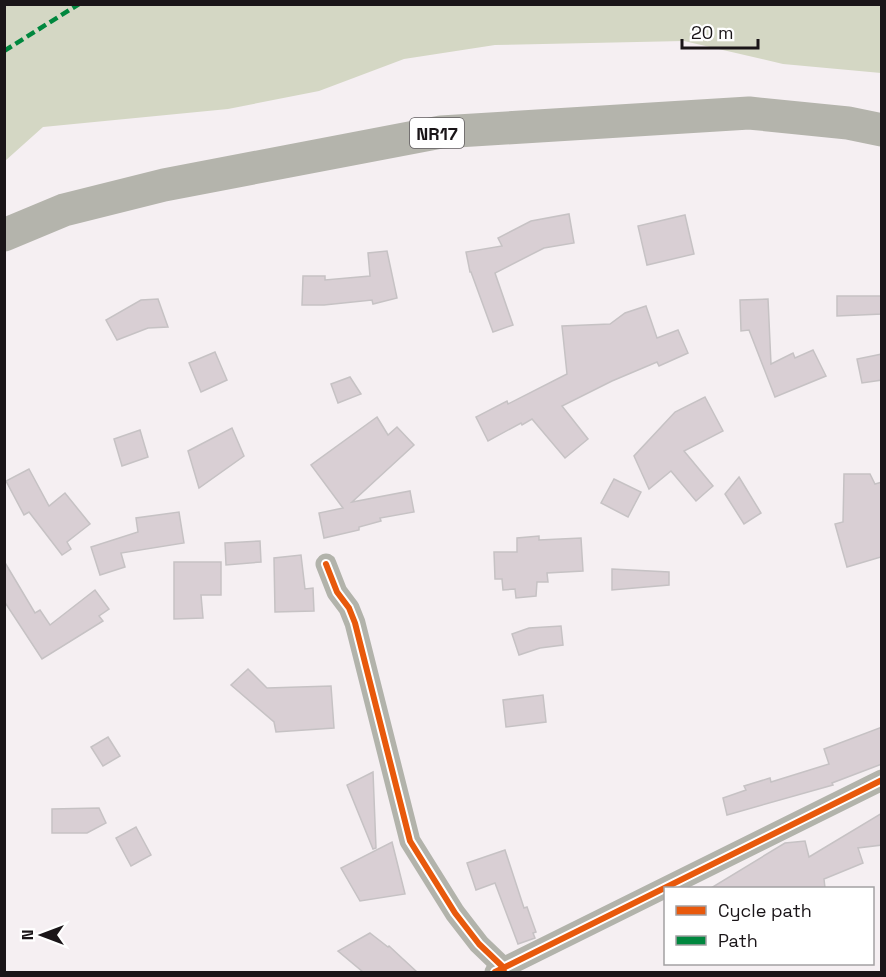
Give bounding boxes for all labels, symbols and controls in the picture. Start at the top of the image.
scale bar [682,12,758,50]
text: 20 m [691,21,734,44]
road number: NR17 [410,118,464,148]
legend [664,887,874,965]
text: Cycle path [718,899,812,922]
north arrow [12,905,72,965]
text: Path [718,929,758,952]
text: N [17,930,38,940]

